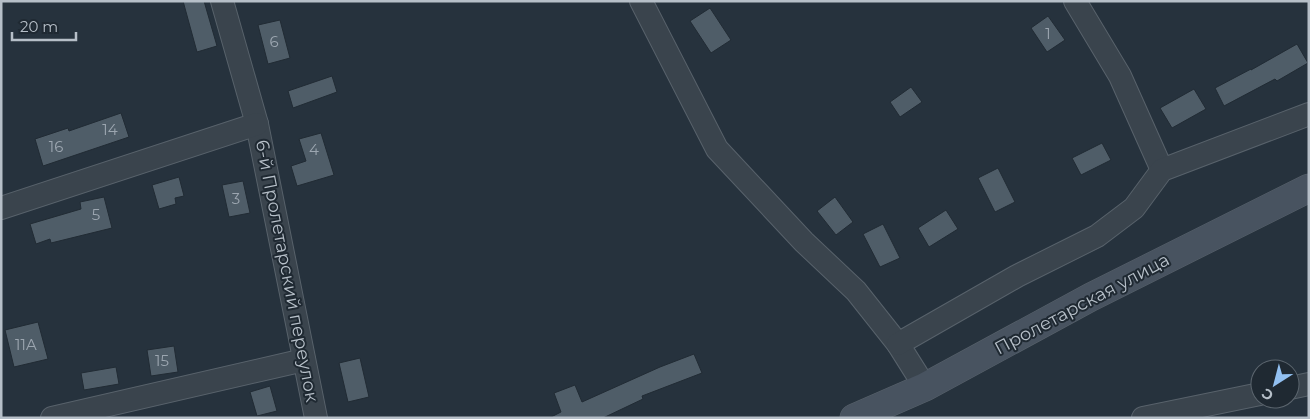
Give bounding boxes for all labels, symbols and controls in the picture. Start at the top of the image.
scale bar [12,10,76,42]
text: 20 m [20,17,58,36]
house number: 1 [1045,24,1051,43]
house number: 6 [269,32,279,51]
house number: 14 [102,120,118,139]
house number: 16 [49,137,63,156]
street label: 6-й Пролетарский переулок [251,138,323,404]
house number: 4 [309,140,319,159]
house number: 3 [232,189,240,208]
house number: 5 [92,205,100,224]
street label: Пролетарская улица [991,249,1173,359]
house number: 11А [15,335,37,354]
house number: 15 [155,351,169,370]
north arrow [1250,359,1300,409]
text: С [1258,384,1277,405]

